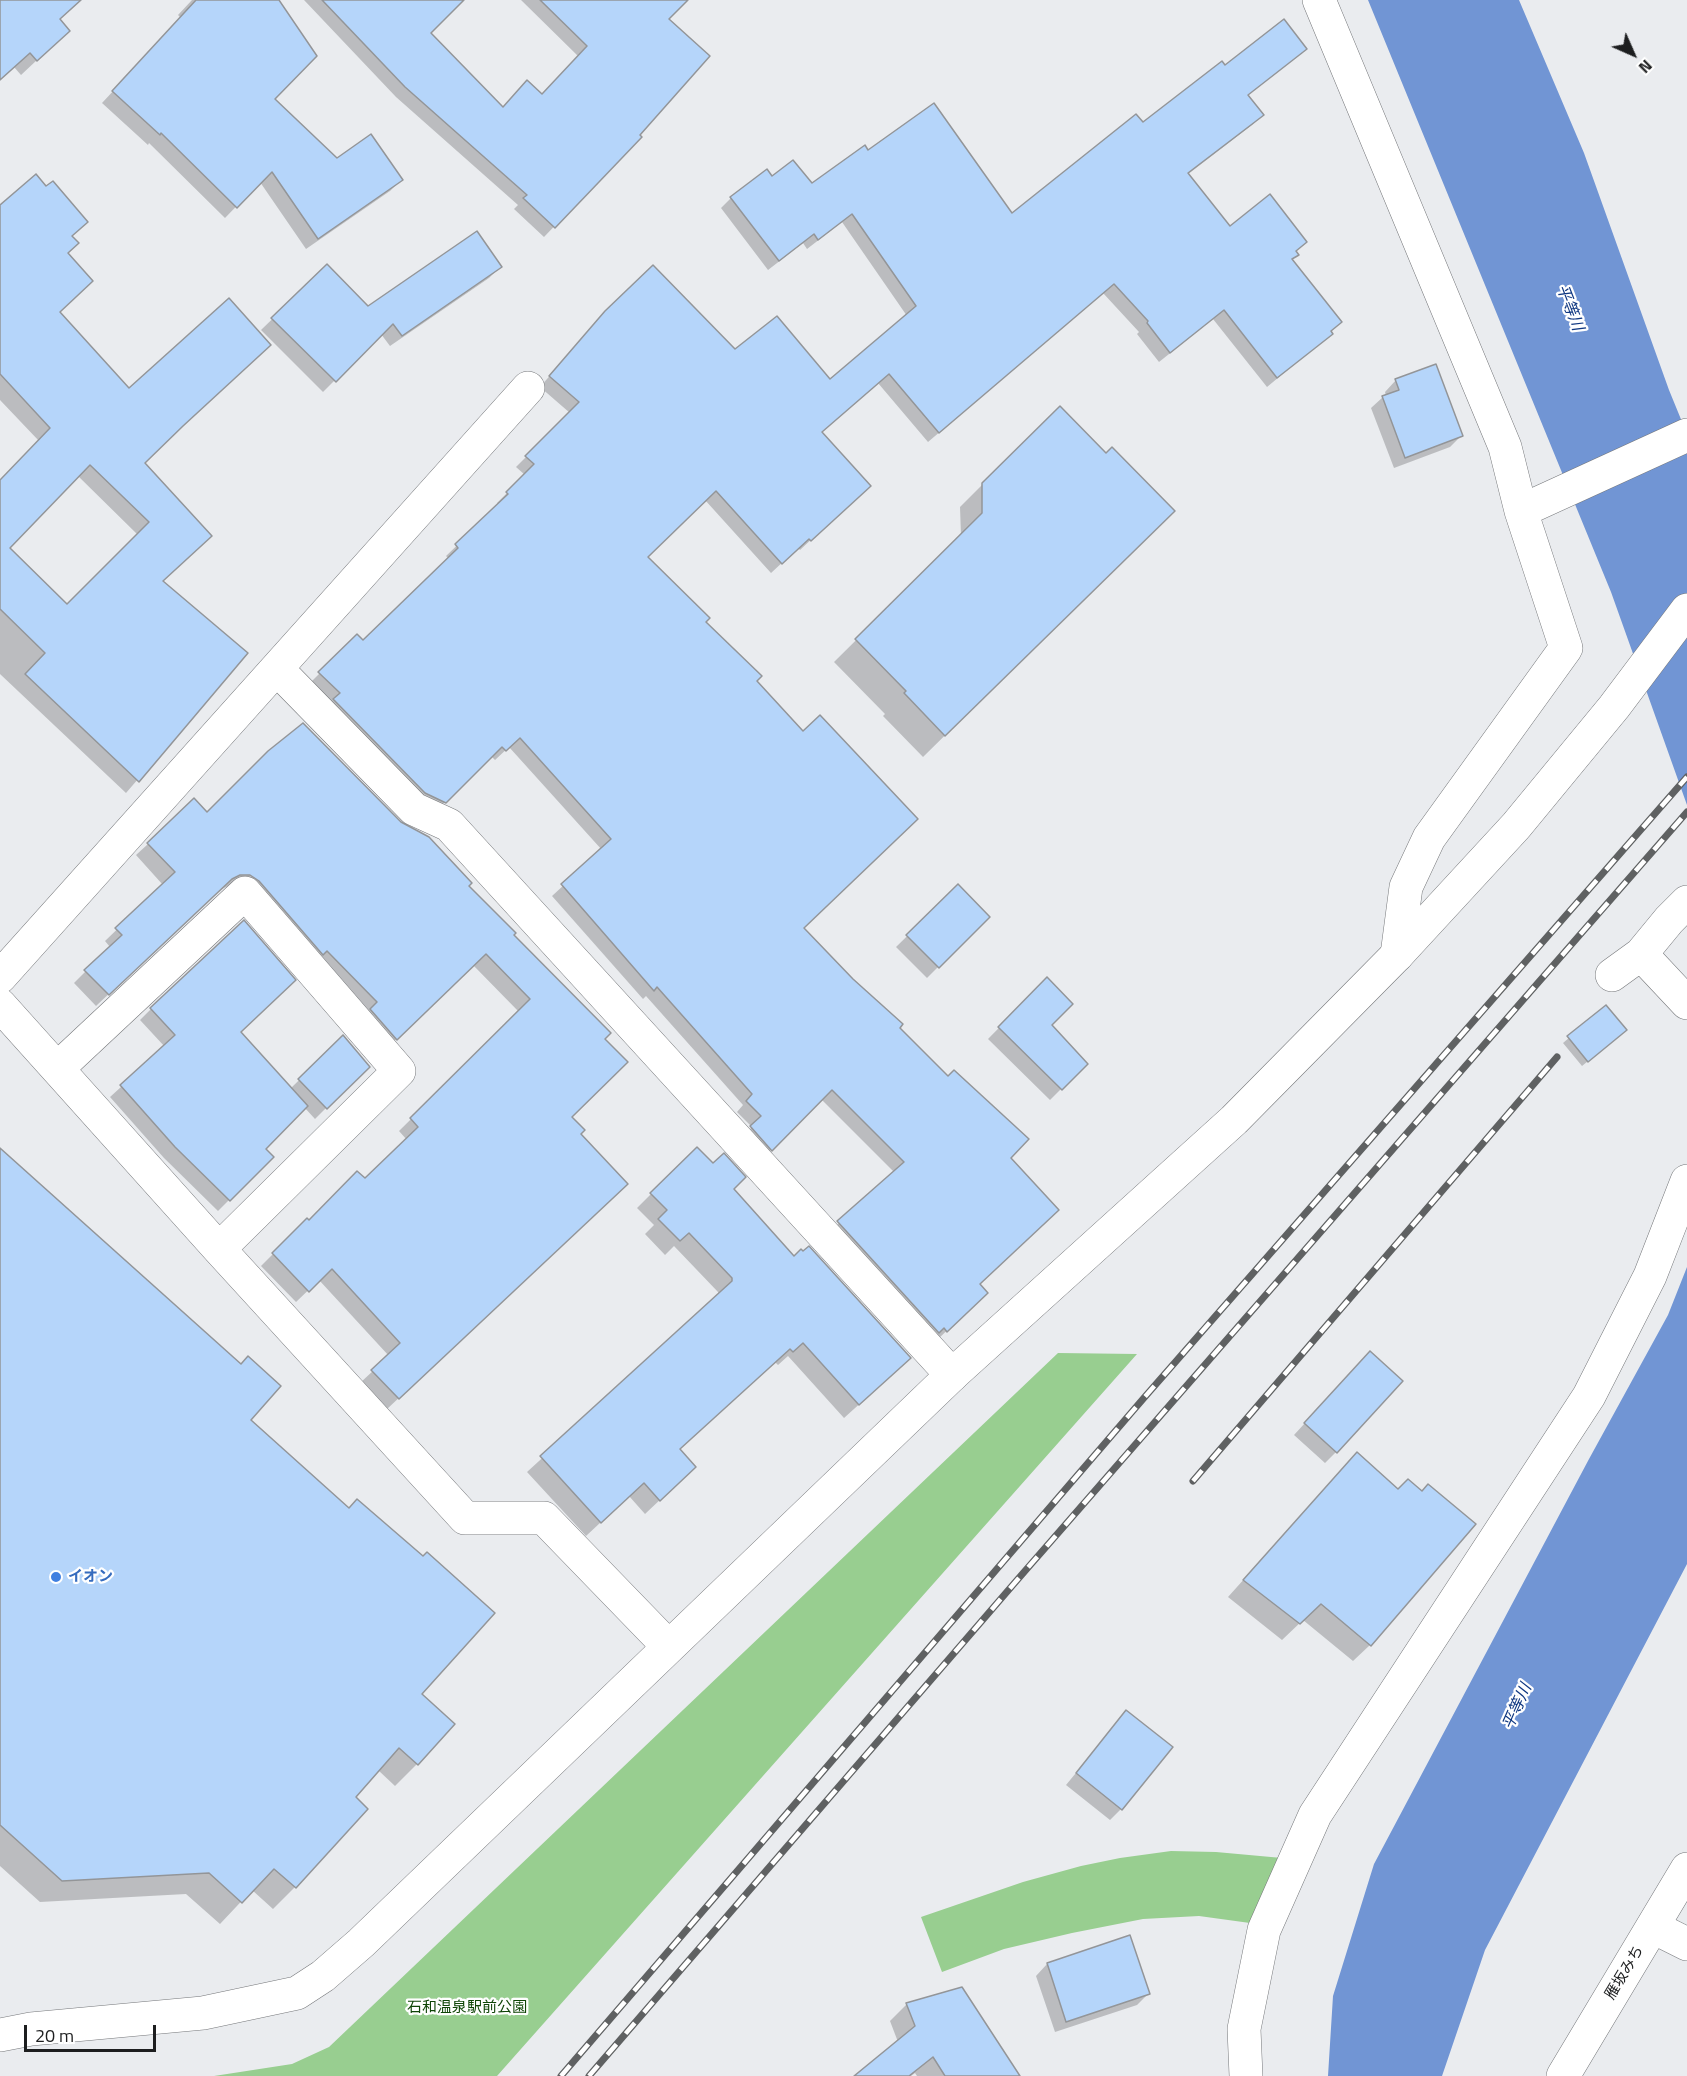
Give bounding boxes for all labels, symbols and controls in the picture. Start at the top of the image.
north arrow [1603,24,1663,84]
text: N [1633,54,1658,79]
water label: 平等川 [1551,282,1587,334]
place label: イオン [68,1568,113,1586]
marker: イオン [49,1570,63,1584]
water label: 平等川 [1499,1681,1537,1733]
street label: 雁坂みち [1602,1943,1648,2003]
park label: 石和温泉駅前公園 [407,1999,527,2017]
scale bar [27,2013,159,2051]
text: 20 m [35,2022,74,2049]

